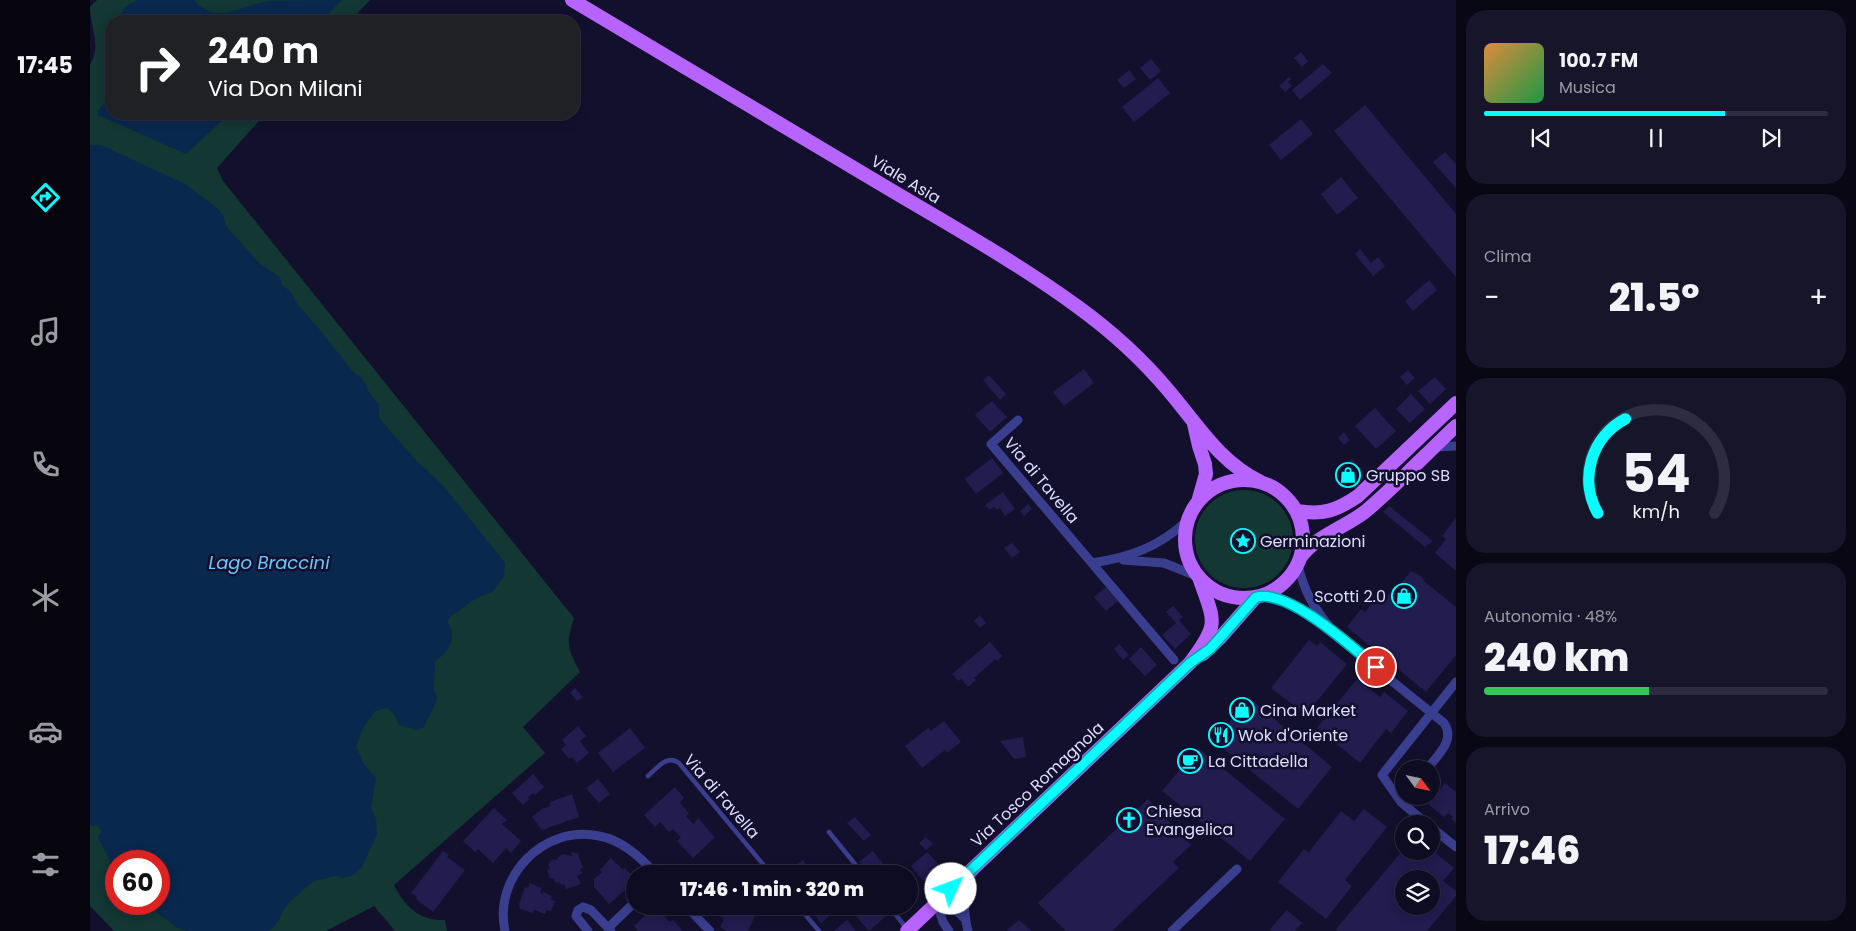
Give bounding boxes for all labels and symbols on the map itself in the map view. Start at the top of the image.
street label: Viale Asia [867,150,945,209]
street label: Via di Tavella [999,432,1084,528]
shop icon: Gruppo SB [1335,462,1361,488]
place label: Gruppo SB [1366,464,1450,487]
place icon: Germinazioni [1230,528,1256,554]
place label: Germinazioni [1260,530,1365,553]
water label: Lago Braccini [208,550,330,575]
shop icon: Scotti 2.0 [1391,583,1417,609]
place label: Scotti 2.0 [1314,585,1386,608]
pin [1355,646,1397,688]
shop icon: Cina Market [1229,697,1255,723]
place label: Cina Market [1260,699,1356,722]
street label: Via Tosco Romagnola [966,716,1109,852]
restaurant icon: Wok d'Oriente [1208,722,1234,748]
place label: Wok d'Oriente [1238,724,1348,747]
cafe icon: La Cittadella [1177,748,1203,774]
street label: Via di Favella [678,749,765,844]
place label: La Cittadella [1208,750,1308,773]
north arrow [1395,760,1440,805]
place label: Chiesa Evangelica [1146,800,1233,841]
church icon: Chiesa Evangelica [1116,807,1142,833]
speed limit sign: 60 [105,850,170,915]
position arrow [924,862,976,914]

